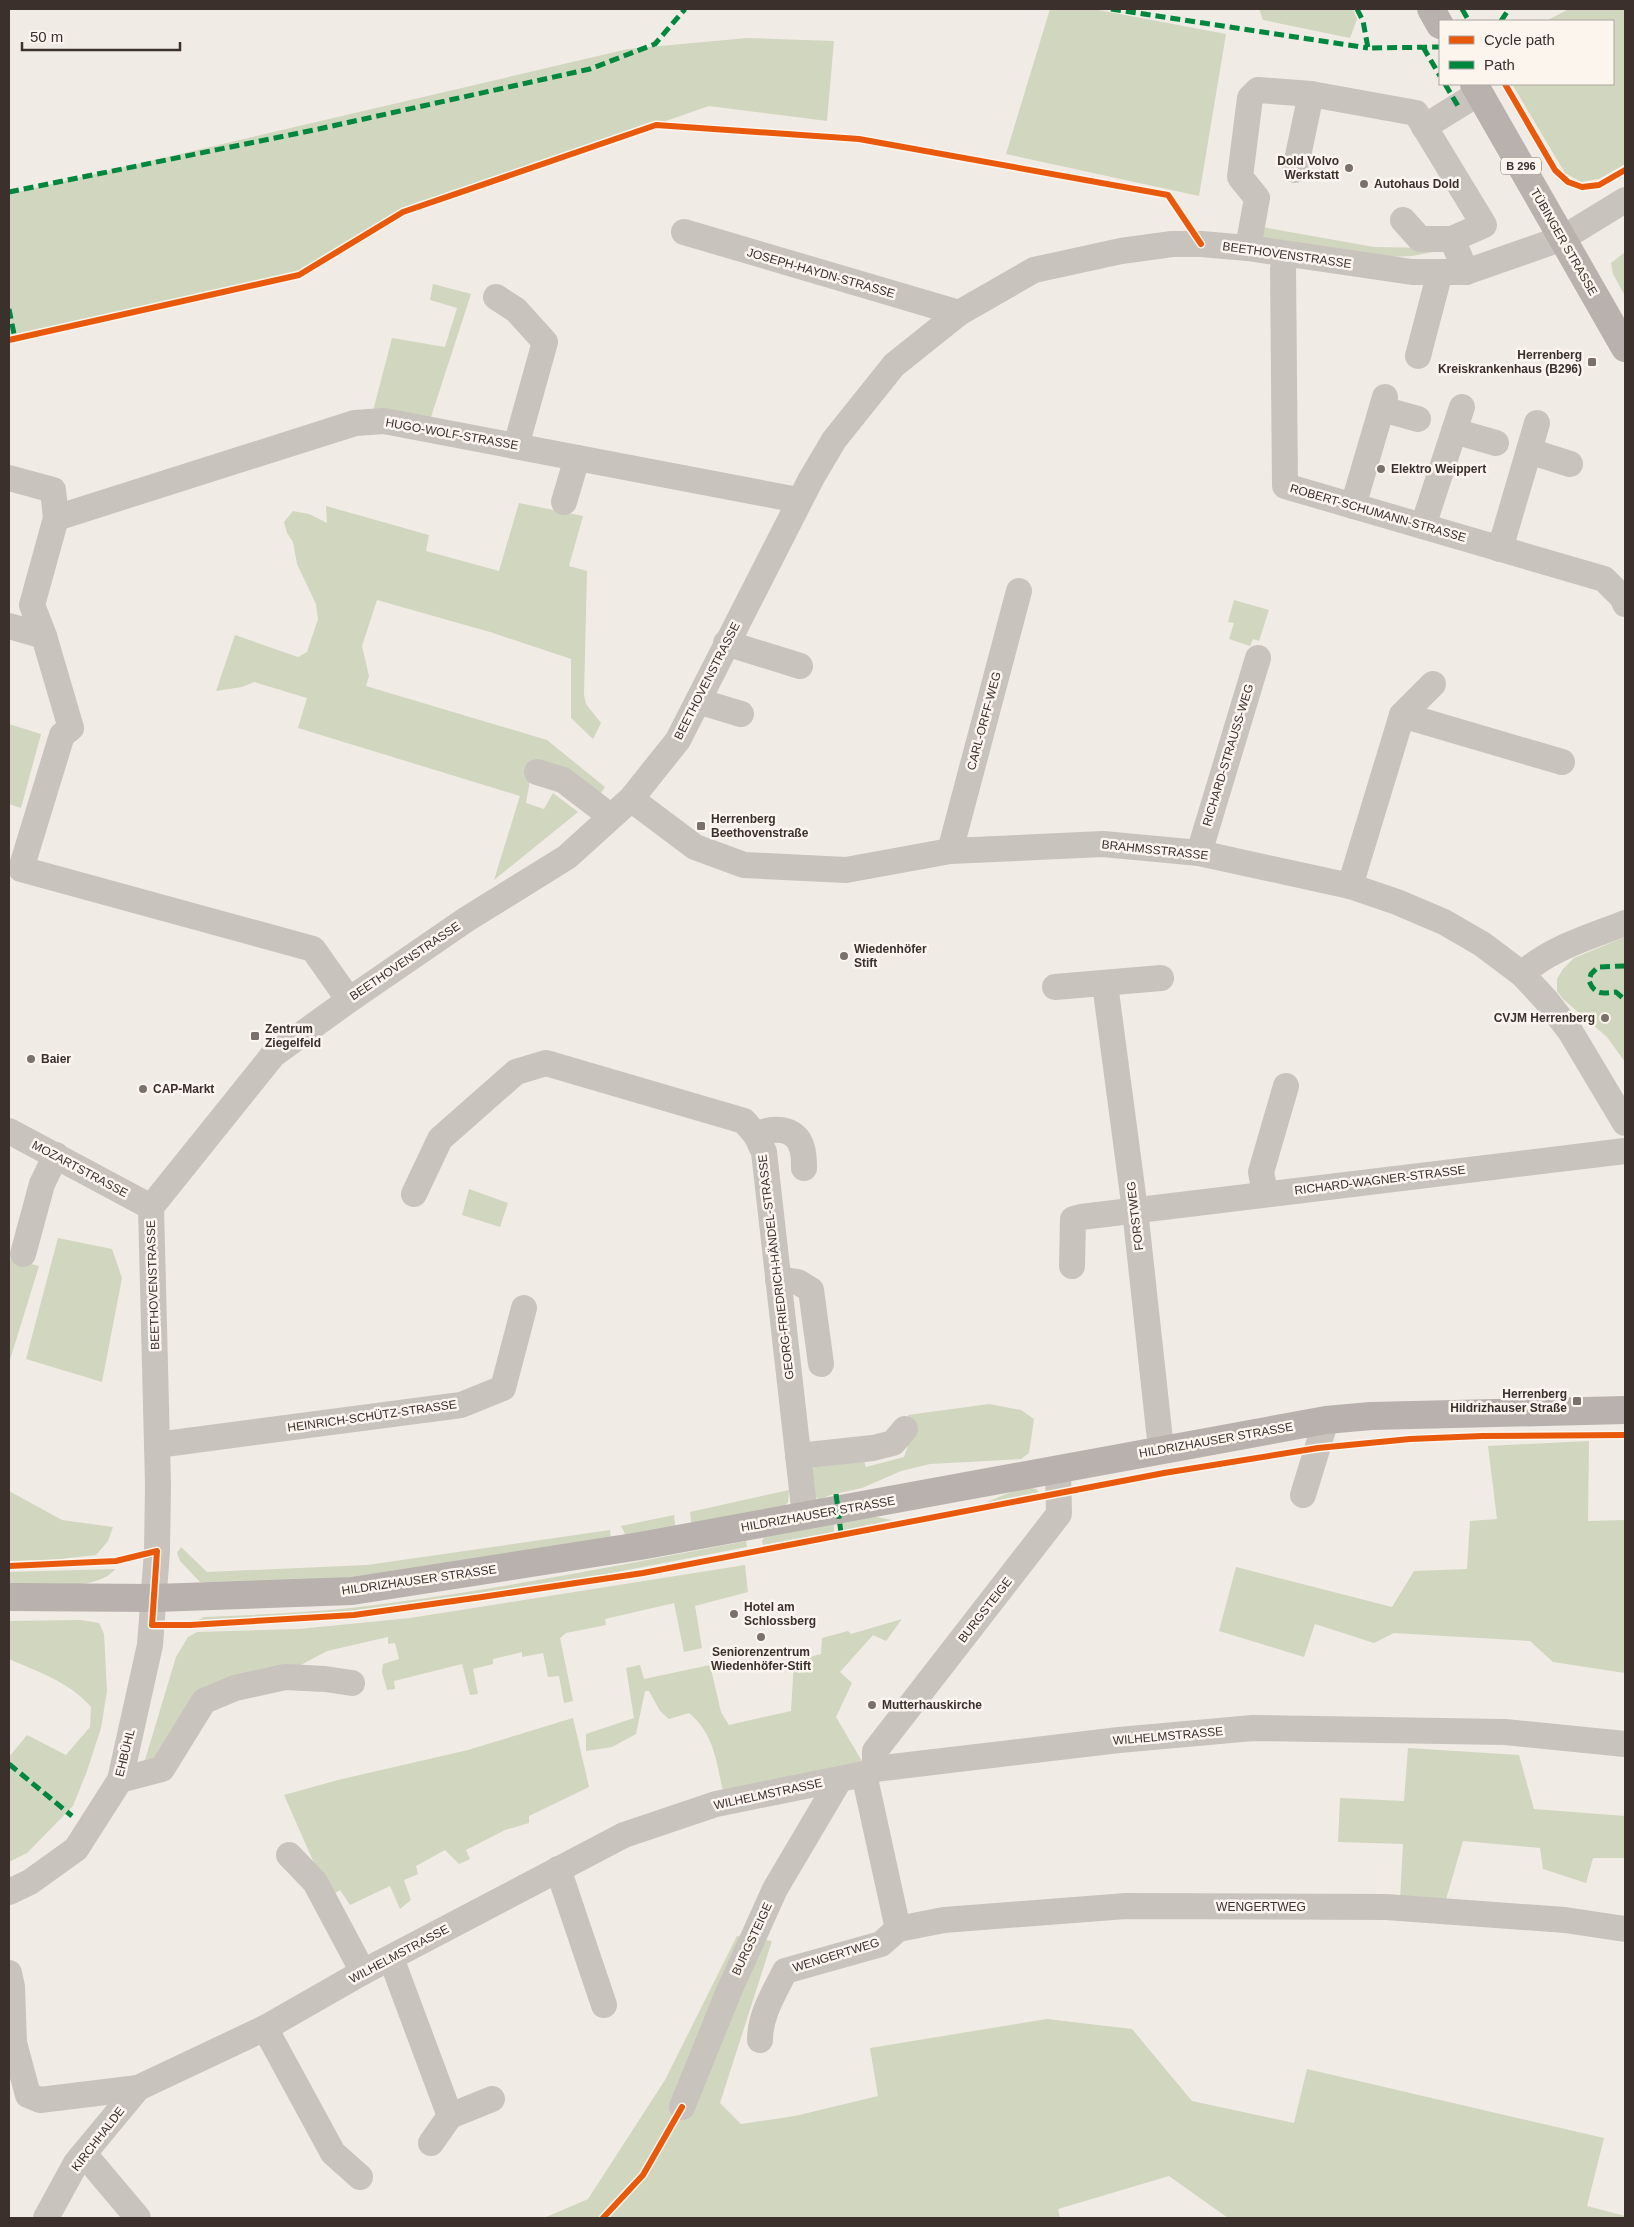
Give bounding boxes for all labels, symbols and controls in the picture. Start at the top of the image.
scale bar [22,20,180,52]
legend [1439,20,1614,85]
text: 50 m [30,28,63,45]
text: Cycle path [1484,31,1555,48]
text: Path [1484,56,1515,73]
place label: Dold Volvo Werkstatt [1277,154,1339,182]
road number: B 296 [1501,158,1541,175]
marker: Dold Volvo Werkstatt [1343,162,1355,174]
place label: Autohaus Dold [1374,177,1459,191]
marker: Autohaus Dold [1358,178,1370,190]
street label: TÜBINGER STRASSE [1528,186,1600,298]
street label: BEETHOVENSTRASSE [1222,239,1352,271]
street label: JOSEPH-HAYDN-STRASSE [745,245,897,301]
place label: Herrenberg Kreiskrankenhaus (B296) [1438,348,1582,376]
marker: Herrenberg Kreiskrankenhaus (B296) [1586,356,1598,368]
street label: HUGO-WOLF-STRASSE [384,415,520,453]
place label: Elektro Weippert [1391,462,1486,476]
marker: Elektro Weippert [1375,463,1387,475]
street label: ROBERT-SCHUMANN-STRASSE [1288,481,1468,545]
street label: BEETHOVENSTRASSE [671,620,743,742]
street label: CARL-ORFF-WEG [964,670,1004,772]
street label: RICHARD-STRAUSS-WEG [1200,682,1256,828]
place label: Herrenberg Beethovenstraße [711,812,809,840]
marker: Herrenberg Beethovenstraße [695,820,707,832]
street label: BRAHMSSTRASSE [1101,837,1209,863]
street label: BEETHOVENSTRASSE [347,919,463,1003]
place label: Wiedenhöfer Stift [854,942,927,970]
marker: Wiedenhöfer Stift [838,950,850,962]
place label: CVJM Herrenberg [1494,1011,1595,1025]
marker: CVJM Herrenberg [1599,1012,1611,1024]
place label: Zentrum Ziegelfeld [265,1022,321,1050]
marker: Zentrum Ziegelfeld [249,1030,261,1042]
place label: Baier [41,1052,71,1066]
marker: Baier [25,1053,37,1065]
place label: CAP-Markt [153,1082,214,1096]
marker: CAP-Markt [137,1083,149,1095]
street label: MOZARTSTRASSE [30,1138,130,1200]
street label: GEORG-FRIEDRICH-HÄNDEL-STRASSE [755,1154,797,1380]
street label: RICHARD-WAGNER-STRASSE [1294,1163,1466,1197]
street label: FORSTWEG [1124,1181,1146,1251]
street label: BEETHOVENSTRASSE [144,1220,162,1350]
place label: Herrenberg Hildrizhauser Straße [1450,1387,1567,1415]
marker: Herrenberg Hildrizhauser Straße [1571,1395,1583,1407]
street label: HEINRICH-SCHÜTZ-STRASSE [287,1397,457,1435]
street label: HILDRIZHAUSER STRASSE [1138,1420,1294,1460]
street label: HILDRIZHAUSER STRASSE [740,1494,896,1534]
street label: HILDRIZHAUSER STRASSE [341,1562,497,1598]
street label: BURGSTEIGE [955,1575,1015,1645]
place label: Hotel am Schlossberg [744,1600,816,1628]
marker: Hotel am Schlossberg [728,1608,740,1620]
marker: Seniorenzentrum Wiedenhöfer-Stift [755,1631,767,1643]
place label: Seniorenzentrum Wiedenhöfer-Stift [711,1645,811,1673]
place label: Mutterhauskirche [882,1698,982,1712]
marker: Mutterhauskirche [866,1699,878,1711]
street label: WILHELMSTRASSE [1112,1724,1224,1748]
street label: EHBÜHL [112,1727,138,1778]
street label: WILHELMSTRASSE [712,1776,824,1812]
street label: BURGSTEIGE [729,1900,775,1978]
street label: WENGERTWEG [1216,1900,1306,1914]
street label: WILHELMSTRASSE [347,1922,451,1986]
street label: WENGERTWEG [791,1935,881,1975]
street label: KIRCHHALDE [69,2104,127,2174]

